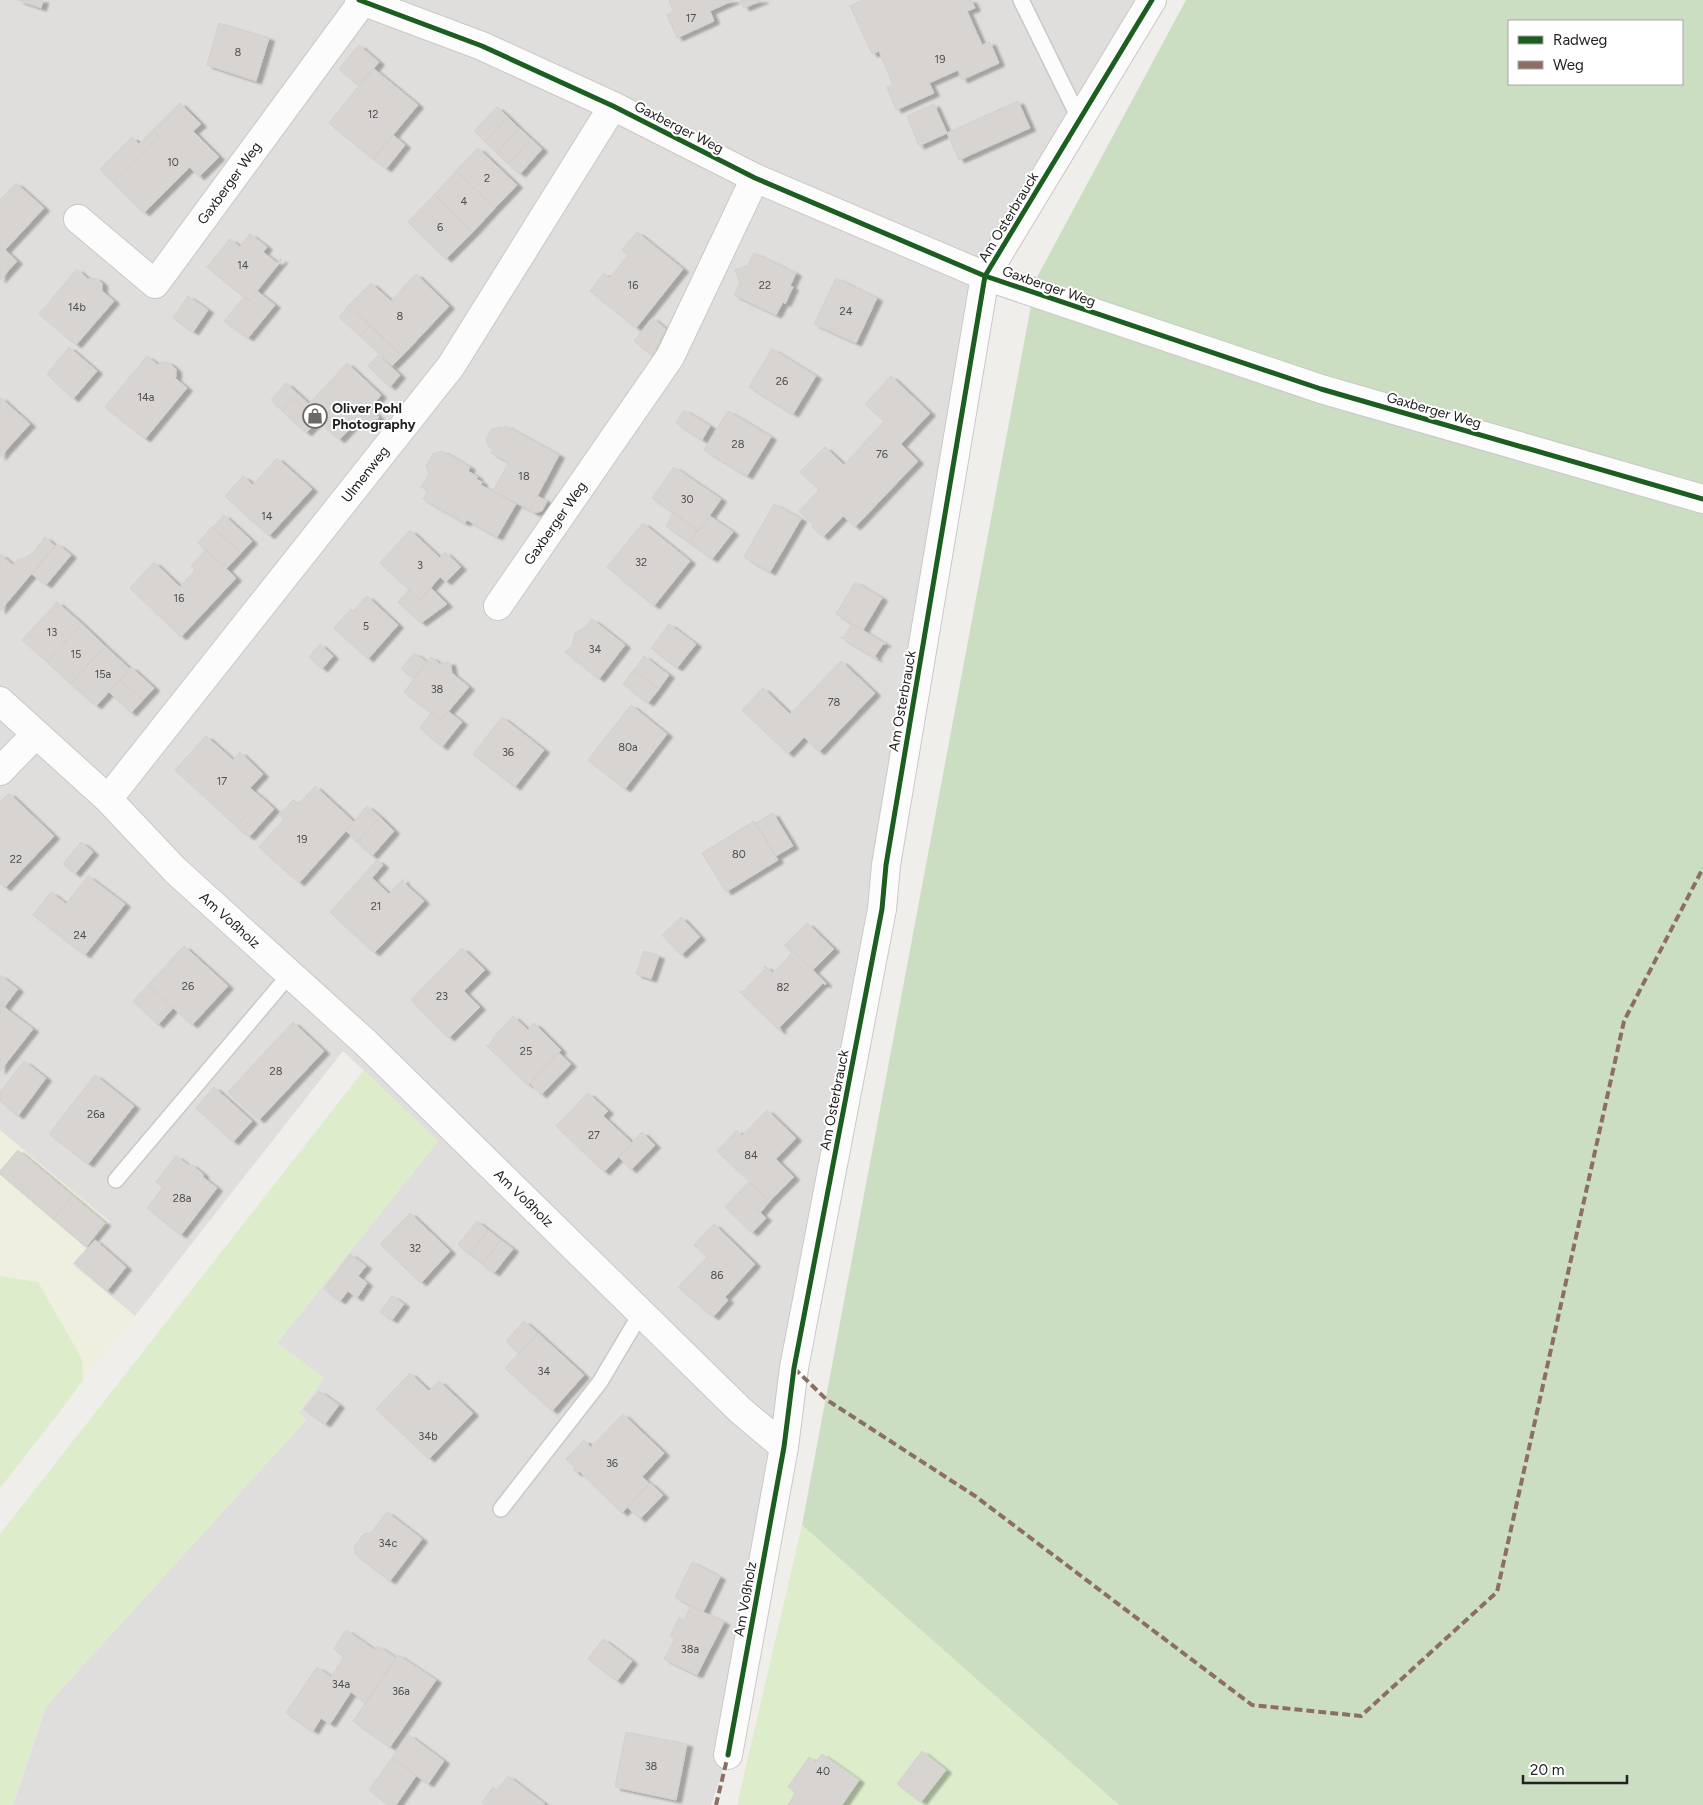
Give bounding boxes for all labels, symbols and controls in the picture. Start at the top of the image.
house number: 17 [686,12,696,25]
legend [1508,20,1683,85]
text: Radweg [1553,31,1607,49]
house number: 8 [235,46,242,59]
house number: 19 [935,53,945,66]
text: Weg [1553,56,1584,74]
street label: Gaxberger Weg [631,98,726,157]
house number: 12 [368,108,378,121]
street label: Gaxberger Weg [194,139,265,228]
house number: 10 [167,156,179,169]
street label: Am Osterbrauck [975,169,1042,265]
house number: 2 [484,172,490,185]
house number: 4 [461,195,468,208]
house number: 6 [437,221,443,234]
house number: 14 [237,259,249,272]
street label: Gaxberger Weg [1000,263,1098,310]
house number: 16 [628,279,638,292]
house number: 22 [759,279,771,292]
house number: 14b [68,301,86,314]
house number: 24 [840,305,853,318]
house number: 8 [397,310,404,323]
house number: 26 [776,375,788,388]
street label: Gaxberger Weg [1385,389,1483,432]
house number: 14a [138,391,154,404]
place label: Oliver Pohl Photography [332,400,417,433]
shop icon: Oliver Pohl Photography [302,403,328,429]
house number: 28 [732,438,745,451]
street label: Ulmenweg [338,443,393,506]
house number: 76 [876,448,888,461]
house number: 18 [518,470,530,483]
street label: Gaxberger Weg [520,478,590,568]
house number: 30 [680,493,694,506]
house number: 14 [261,510,273,523]
house number: 32 [635,556,647,569]
house number: 3 [417,559,423,572]
house number: 16 [174,592,184,605]
house number: 5 [363,620,369,633]
house number: 13 [47,626,57,639]
house number: 34 [589,643,602,656]
house number: 15 [71,648,81,661]
street label: Am Osterbrauck [885,649,920,753]
house number: 15a [95,668,111,681]
house number: 38 [431,683,444,696]
house number: 78 [828,696,841,709]
house number: 80a [618,741,638,754]
house number: 36 [502,746,514,759]
house number: 17 [217,775,227,788]
house number: 19 [297,833,307,846]
house number: 80 [732,848,746,861]
house number: 22 [10,853,22,866]
street label: Am Voßholz [196,889,264,952]
house number: 21 [371,900,381,913]
house number: 24 [74,929,87,942]
house number: 26 [182,980,194,993]
house number: 82 [777,981,789,994]
house number: 23 [436,990,448,1003]
house number: 25 [520,1045,532,1058]
street label: Am Osterbrauck [816,1048,853,1152]
house number: 28 [270,1065,283,1078]
house number: 26a [87,1108,105,1121]
house number: 27 [588,1129,600,1142]
house number: 84 [744,1149,758,1162]
street label: Am Voßholz [490,1166,557,1231]
house number: 28a [173,1192,191,1205]
house number: 32 [409,1242,421,1255]
house number: 86 [711,1269,723,1282]
house number: 34 [538,1365,551,1378]
house number: 34b [418,1430,438,1443]
house number: 36 [606,1457,618,1470]
house number: 34c [379,1537,397,1550]
street label: Am Voßholz [731,1560,760,1638]
house number: 38a [681,1643,699,1656]
house number: 34a [332,1678,350,1691]
house number: 36a [392,1685,410,1698]
scale bar [1523,1752,1627,1784]
house number: 38 [645,1760,658,1773]
text: 20 m [1530,1761,1564,1779]
house number: 40 [816,1765,830,1778]

